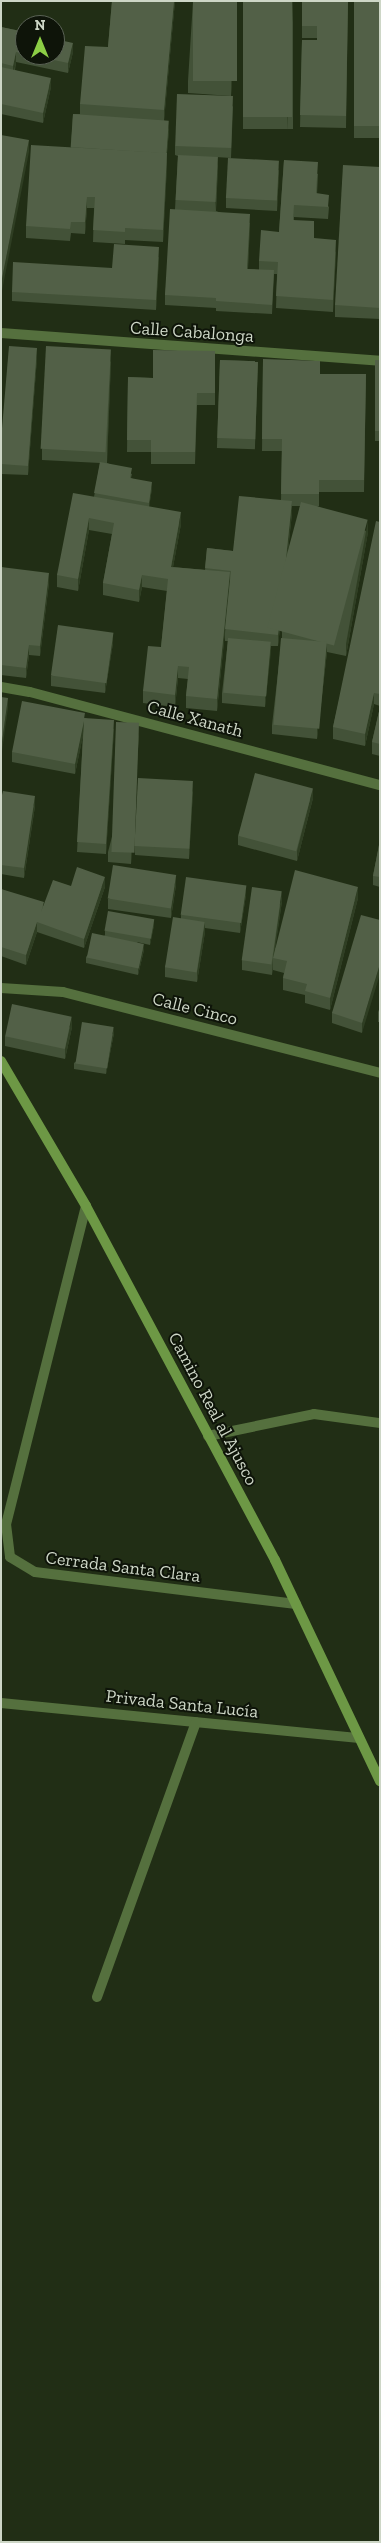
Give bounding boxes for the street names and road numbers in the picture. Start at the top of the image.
street label: Calle Cabalonga [129,317,255,347]
street label: Calle Xanath [145,696,245,742]
street label: Calle Cinco [150,988,240,1030]
street label: Camino Real al Ajusco [163,1329,263,1489]
street label: Cerrada Santa Clara [44,1547,202,1587]
street label: Privada Santa Lucía [105,1685,259,1723]

